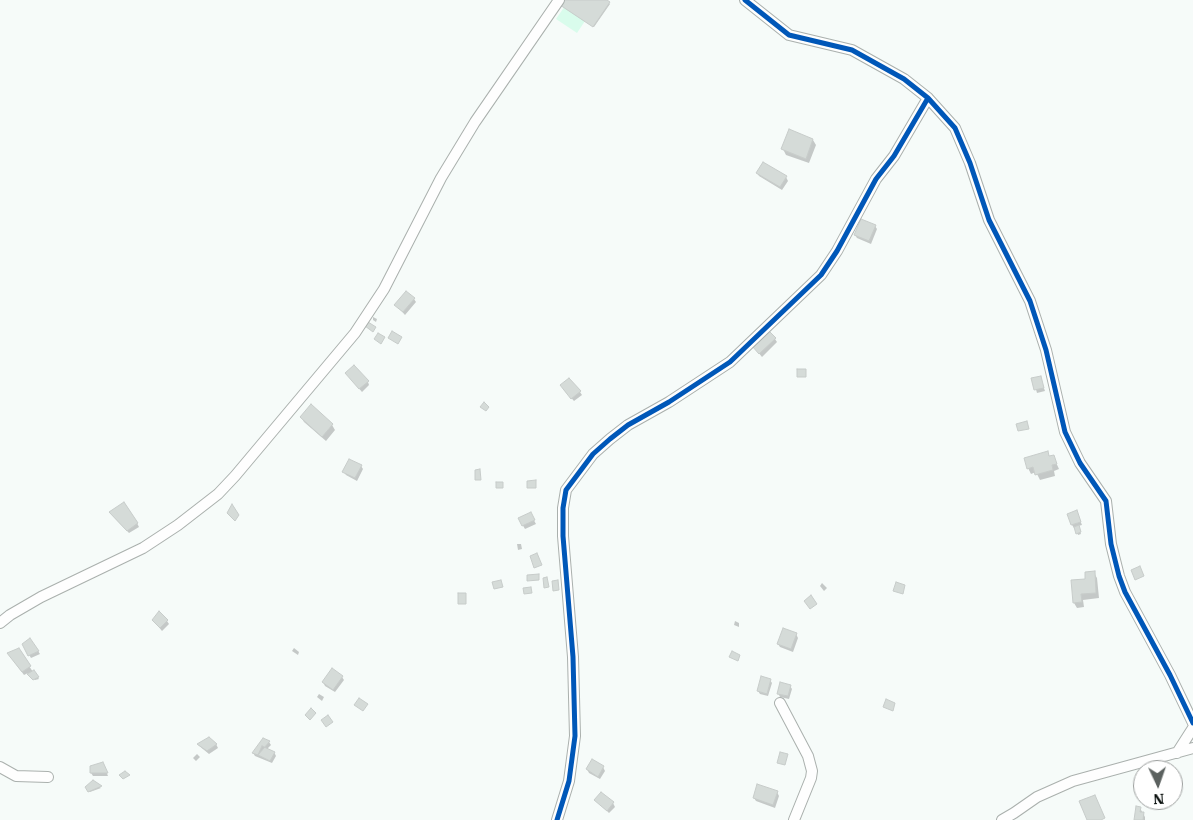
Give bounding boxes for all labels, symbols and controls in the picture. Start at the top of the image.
north arrow [1133,760,1183,810]
text: N [1153,790,1165,808]

